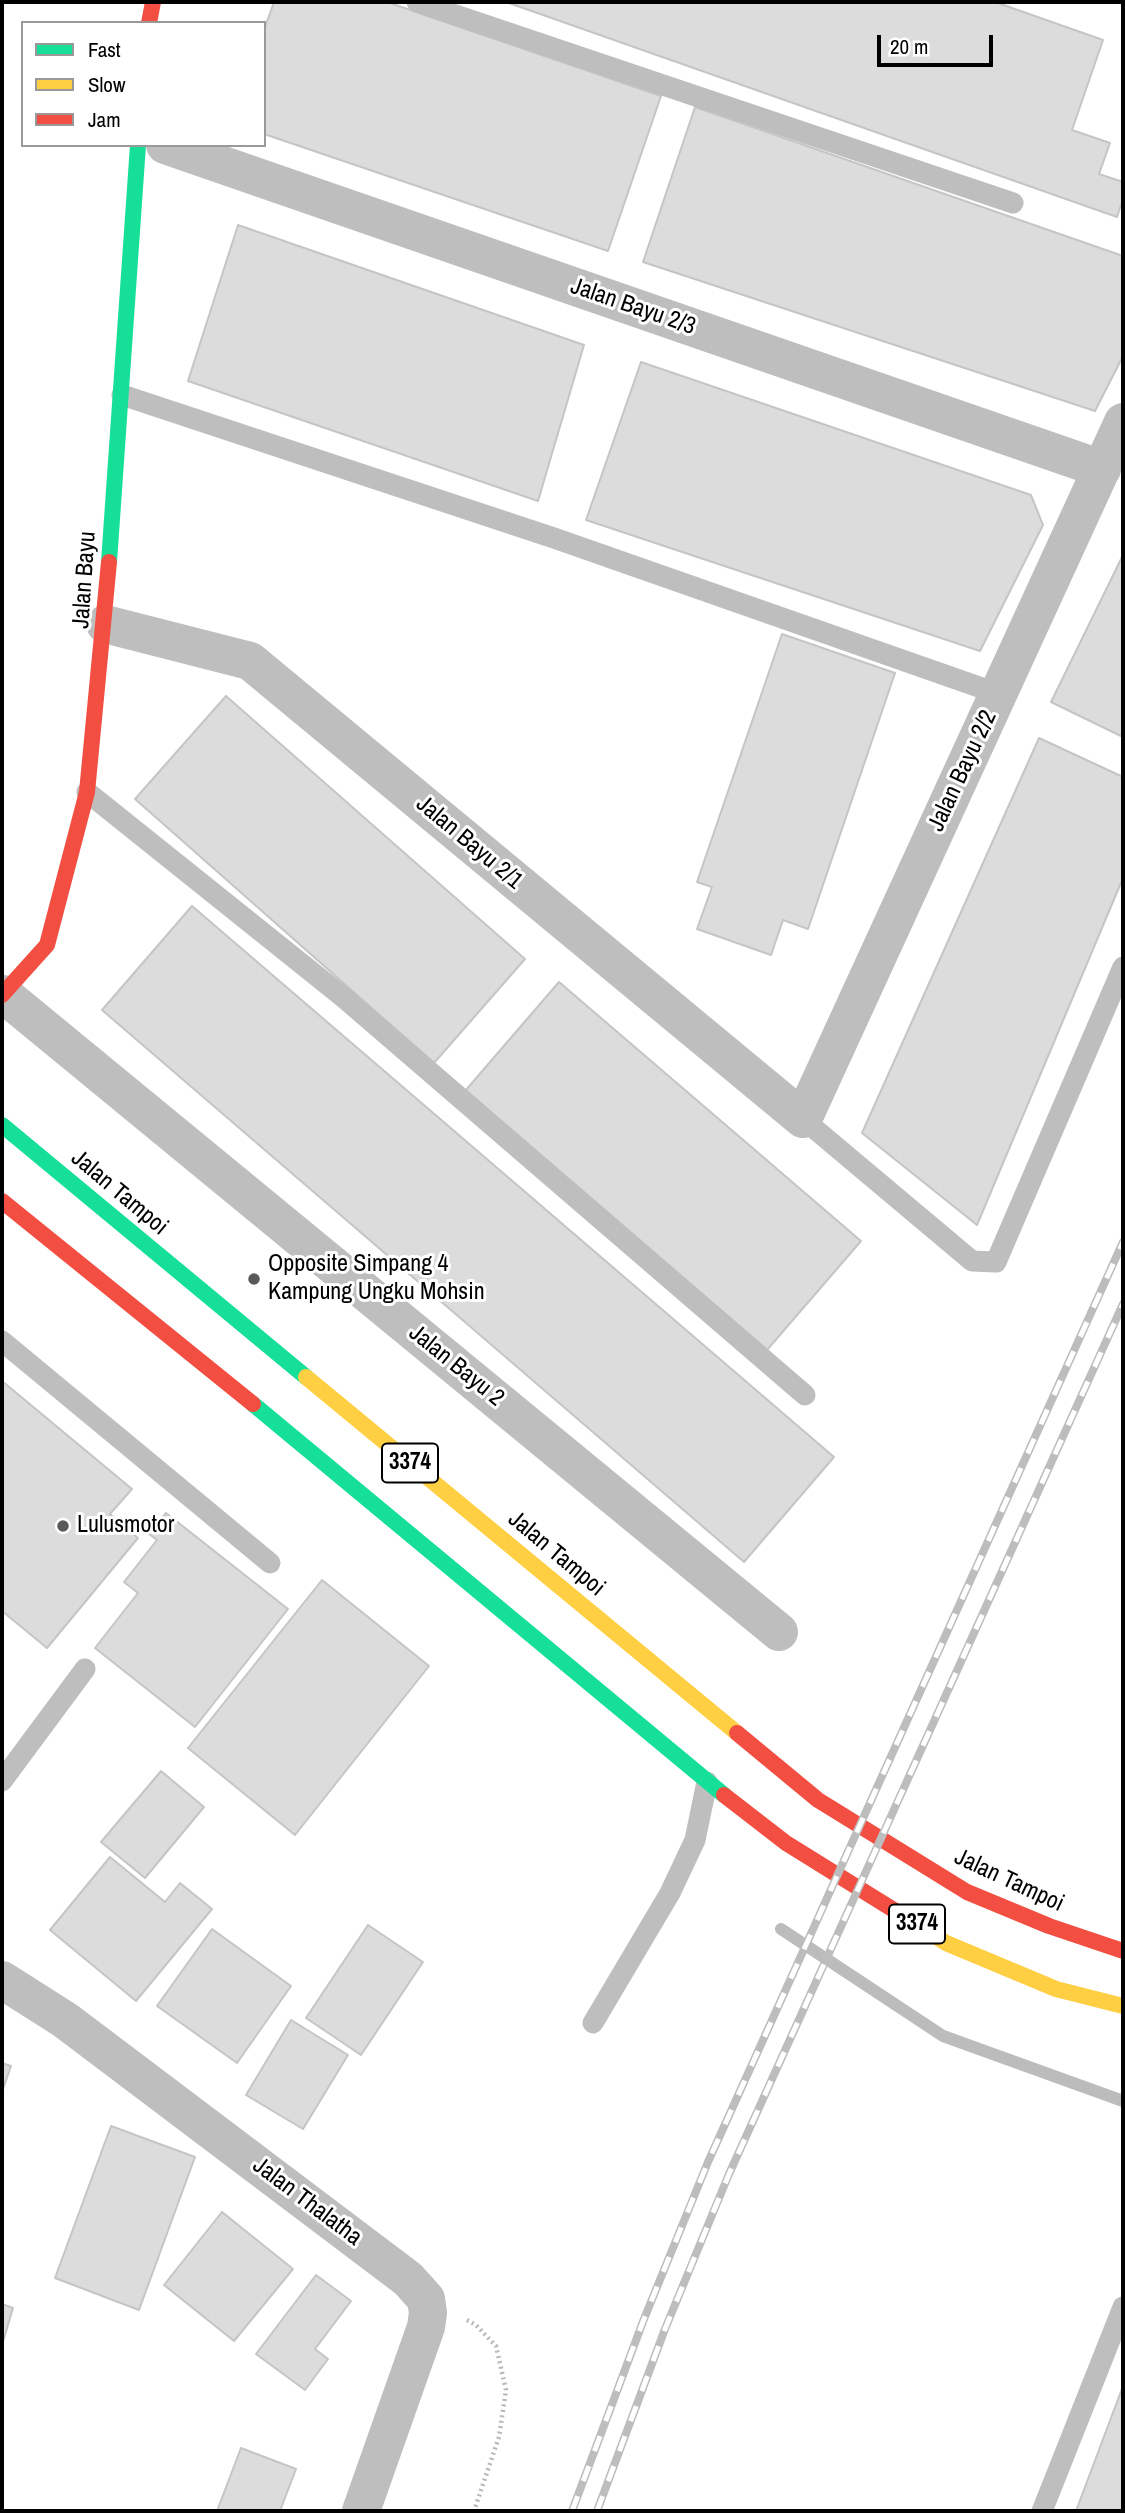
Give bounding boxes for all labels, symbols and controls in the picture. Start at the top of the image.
legend [21,21,266,147]
scale bar [880,21,996,65]
text: 20 m [890,32,928,61]
text: Fast [88,35,121,64]
text: Slow [88,70,125,99]
text: Jam [88,105,121,134]
street label: Jalan Bayu 2/3 [567,272,699,342]
street label: Jalan Bayu [67,530,103,630]
street label: Jalan Bayu 2/2 [922,706,1004,836]
street label: Jalan Bayu 2/1 [410,790,528,896]
street label: Jalan Tampoi [65,1144,173,1242]
place label: Opposite Simpang 4 Kampung Ungku Mohsin [268,1251,485,1307]
marker: Opposite Simpang 4 Kampung Ungku Mohsin [246,1271,262,1287]
street label: Jalan Bayu 2 [403,1319,509,1413]
road number: 3374 [382,1444,438,1482]
street label: Jalan Tampoi [502,1505,610,1603]
place label: Lulusmotor [77,1512,174,1540]
marker: Lulusmotor [55,1518,71,1534]
street label: Jalan Tampoi [950,1843,1068,1919]
road number: 3374 [889,1904,945,1943]
street label: Jalan Thalatha [247,2152,367,2252]

